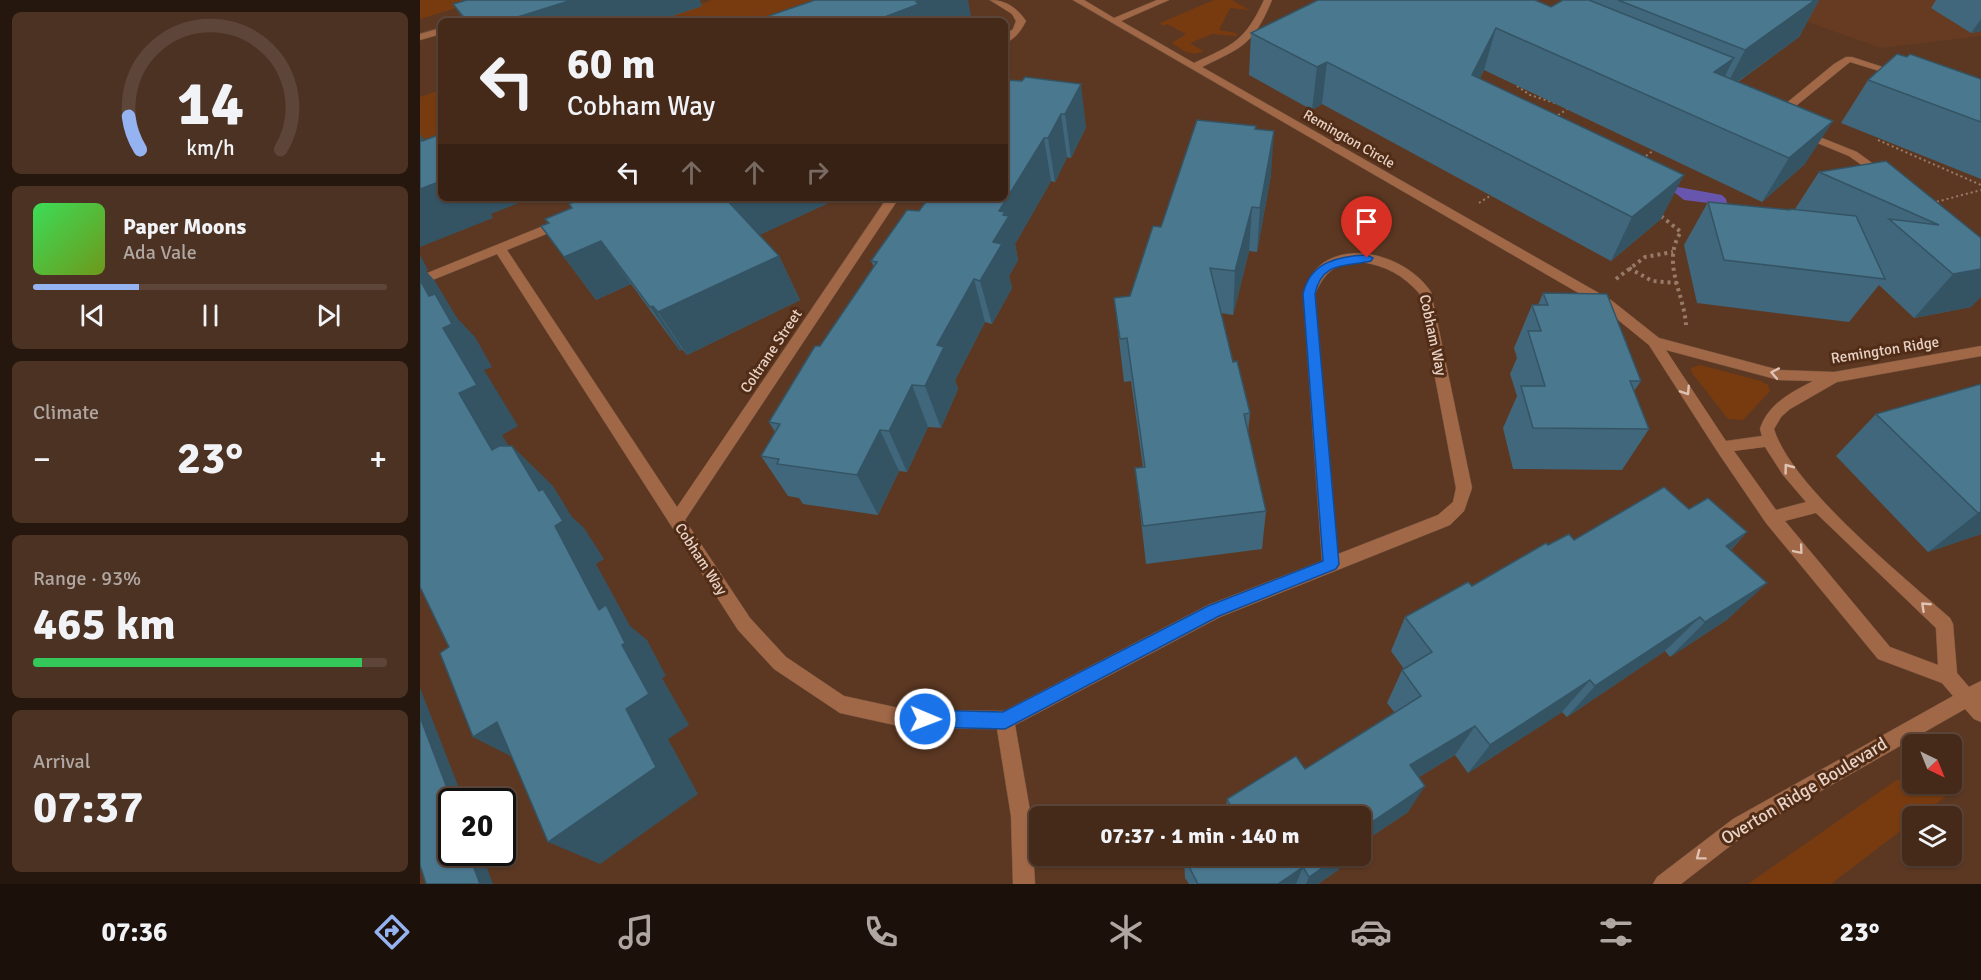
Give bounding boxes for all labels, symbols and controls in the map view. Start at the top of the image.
text: 60 m [567,39,656,90]
icon: left [468,42,546,120]
text: 14 [176,65,244,142]
text: Cobham Way [567,90,715,123]
street label: Remington Circle [1300,106,1398,172]
text: km/h [186,136,234,162]
icon: left [612,156,645,189]
icon: ahead [675,156,708,189]
icon: ahead [738,156,771,189]
icon: right [801,156,834,189]
pin [1341,196,1392,258]
icon: arrive [1350,205,1383,238]
text: Paper Moons [123,213,246,240]
text: Ada Vale [123,240,197,265]
street label: Cobham Way [1416,293,1450,377]
icon: previous [76,299,109,332]
icon: pause [194,299,227,332]
icon: next [312,299,345,332]
street label: Coltrane Street [736,306,806,396]
street label: Remington Ridge [1830,333,1940,367]
one-way arrow [1771,367,1781,380]
one-way arrow [1679,384,1690,395]
text: Climate [33,400,99,425]
text: 23° [177,431,243,486]
text: − [33,439,51,480]
text: + [369,439,387,480]
one-way arrow [1785,464,1796,475]
street label: Cobham Way [671,520,731,598]
one-way arrow [1792,543,1803,554]
text: Range · 93% [33,566,141,591]
text: 465 km [33,597,176,652]
one-way arrow [1921,602,1932,613]
position arrow [893,687,957,751]
street label: Overton Ridge Boulevard [1717,733,1891,849]
north arrow [1902,734,1962,794]
map controls [1902,734,1962,866]
text: Arrival [33,749,91,774]
text: 07:37 [33,780,143,835]
speed limit sign: 20 [438,788,516,866]
button: layers [1902,806,1962,866]
text: 07:37 · 1 min · 140 m [1100,822,1300,849]
one-way arrow [1696,849,1707,860]
icon: directions [371,911,413,953]
icon: music [615,911,657,953]
icon: phone [860,911,902,953]
icon: climate [1105,911,1147,953]
icon: car [1350,911,1392,953]
icon: filters [1595,911,1637,953]
text: 07:36 [101,916,168,949]
text: 23° [1840,916,1880,949]

